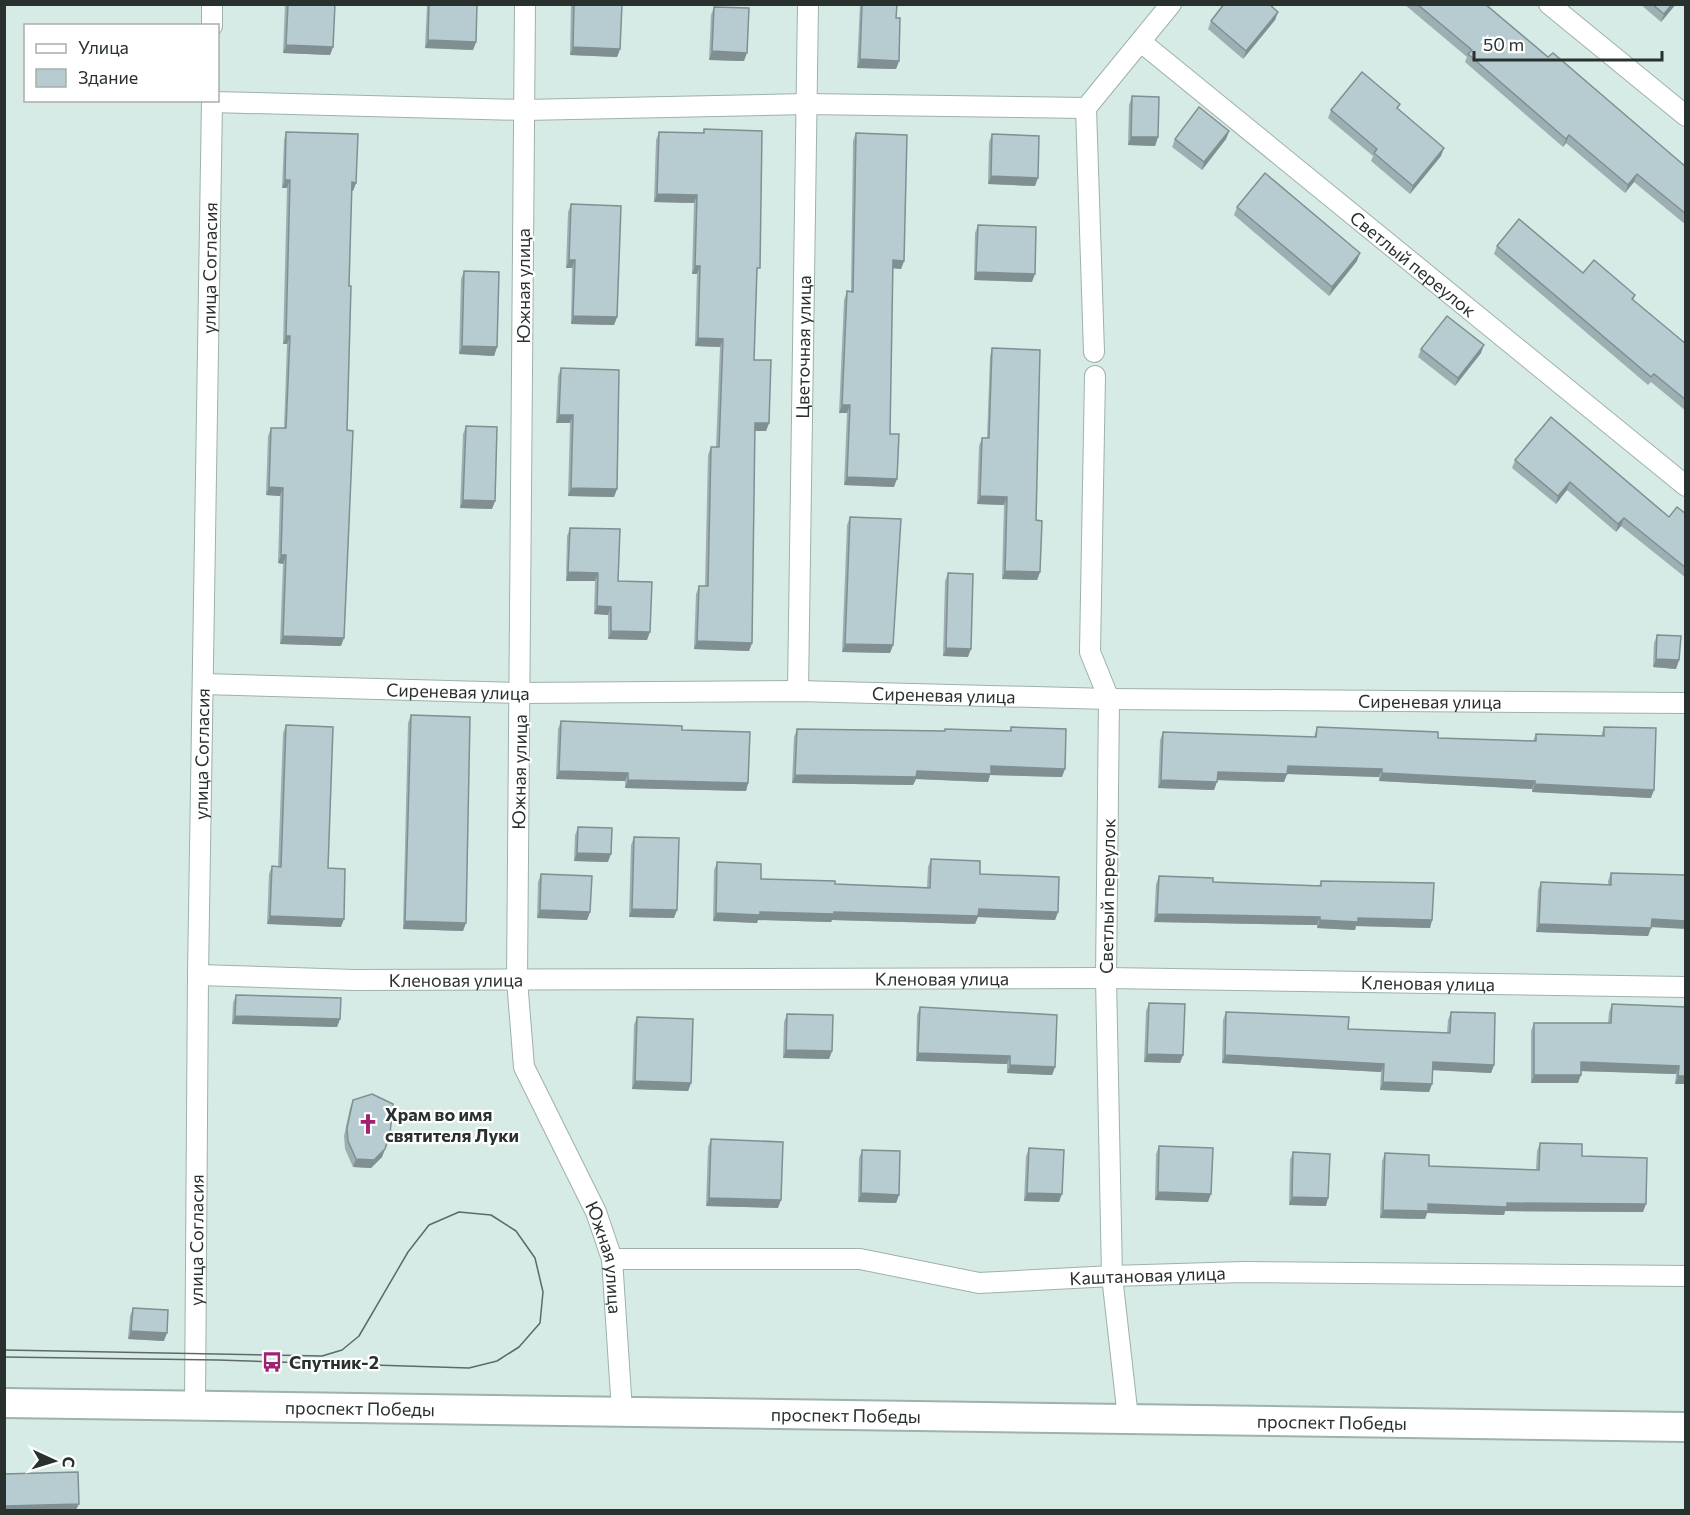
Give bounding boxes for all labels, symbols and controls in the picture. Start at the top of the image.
legend [24,24,219,102]
scale bar [1474,24,1662,62]
text: 50 m [1483,33,1524,55]
text: Улица [78,36,129,58]
text: Здание [78,66,138,88]
street label: улица Согласия [197,202,221,334]
street label: Светлый переулок [1346,206,1481,322]
street label: Южная улица [512,228,534,344]
street label: Цветочная улица [791,275,815,419]
street label: Сиреневая улица [386,678,530,704]
street label: Сиреневая улица [872,682,1016,708]
street label: улица Согласия [189,688,214,820]
street label: Сиреневая улица [1358,690,1502,713]
street label: Южная улица [507,714,531,830]
street label: Светлый переулок [1095,818,1119,974]
street label: Кленовая улица [875,967,1009,990]
street label: Кленовая улица [389,969,523,991]
street label: Кленовая улица [1361,971,1495,995]
place label: Храм во имя святителя Луки [385,1103,519,1146]
church icon: Храм во имя святителя Луки [356,1112,380,1136]
street label: улица Согласия [185,1174,208,1306]
street label: Южная улица [581,1197,627,1315]
street label: Каштановая улица [1069,1262,1226,1289]
bus stop icon: Спутник-2 [260,1350,284,1374]
place label: Спутник-2 [289,1351,379,1373]
street label: проспект Победы [285,1396,435,1420]
street label: проспект Победы [771,1403,921,1427]
street label: проспект Победы [1257,1410,1407,1434]
north arrow [24,1431,84,1491]
text: С [60,1456,79,1468]

